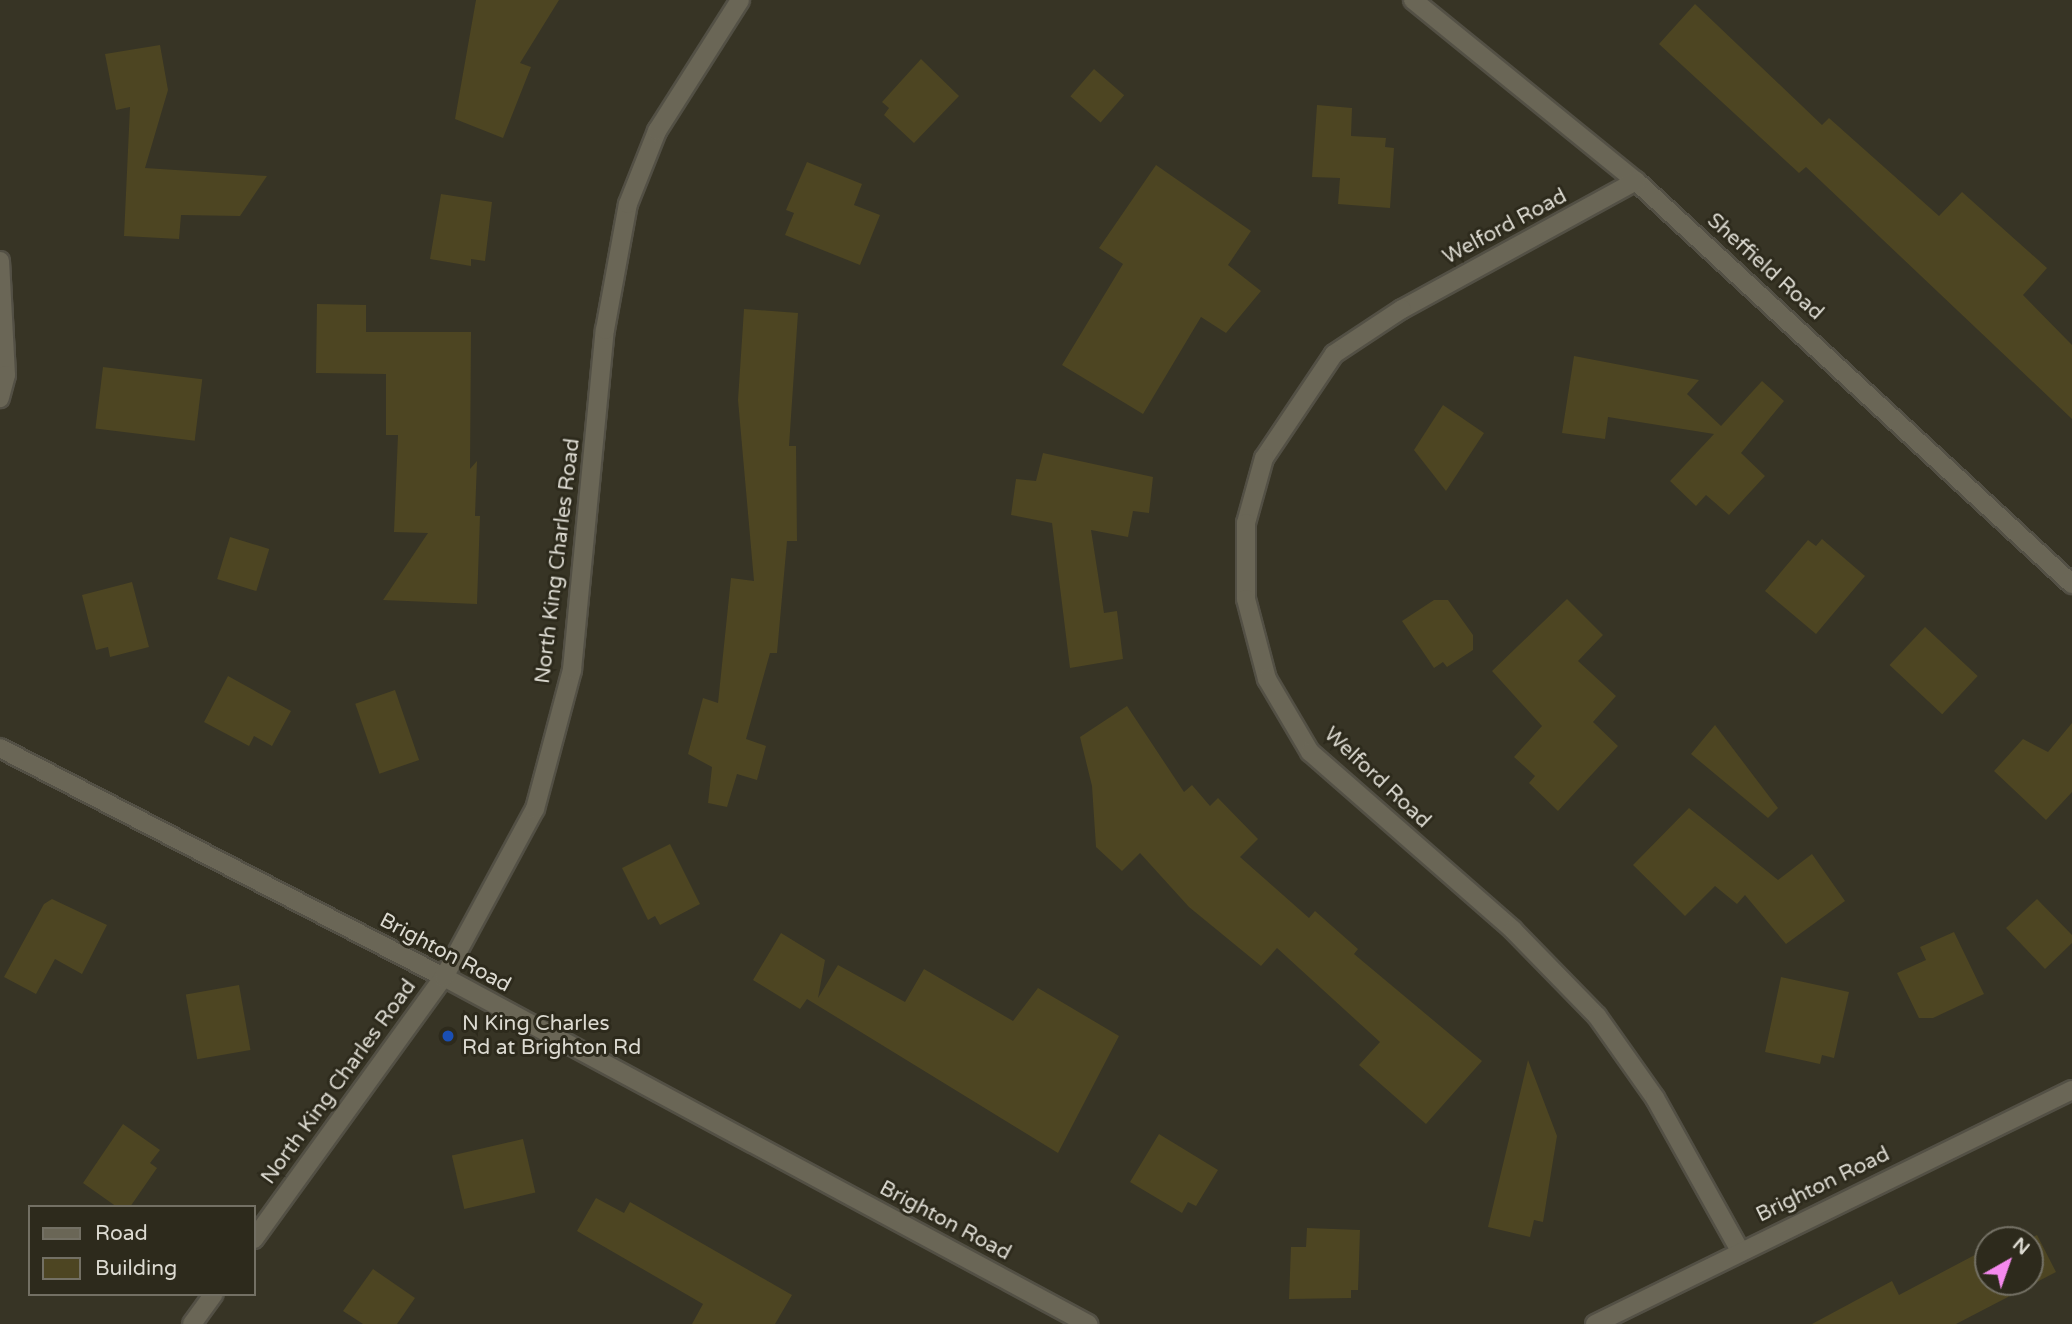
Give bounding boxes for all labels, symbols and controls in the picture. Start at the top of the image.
street label: Welford Road [1439,184,1571,270]
street label: Sheffield Road [1702,208,1828,326]
street label: North King Charles Road [530,437,586,685]
street label: Welford Road [1318,722,1436,834]
street label: Brighton Road [375,908,515,998]
street label: North King Charles Road [256,975,422,1189]
place label: N King Charles Rd at Brighton Rd [462,1011,641,1061]
marker: N King Charles Rd at Brighton Rd [440,1028,456,1044]
street label: Brighton Road [1752,1142,1894,1228]
street label: Brighton Road [875,1176,1015,1266]
legend [28,1205,256,1296]
text: Road [95,1221,148,1246]
north arrow [1974,1226,2044,1296]
text: N [2008,1233,2034,1260]
text: Building [95,1256,177,1281]

